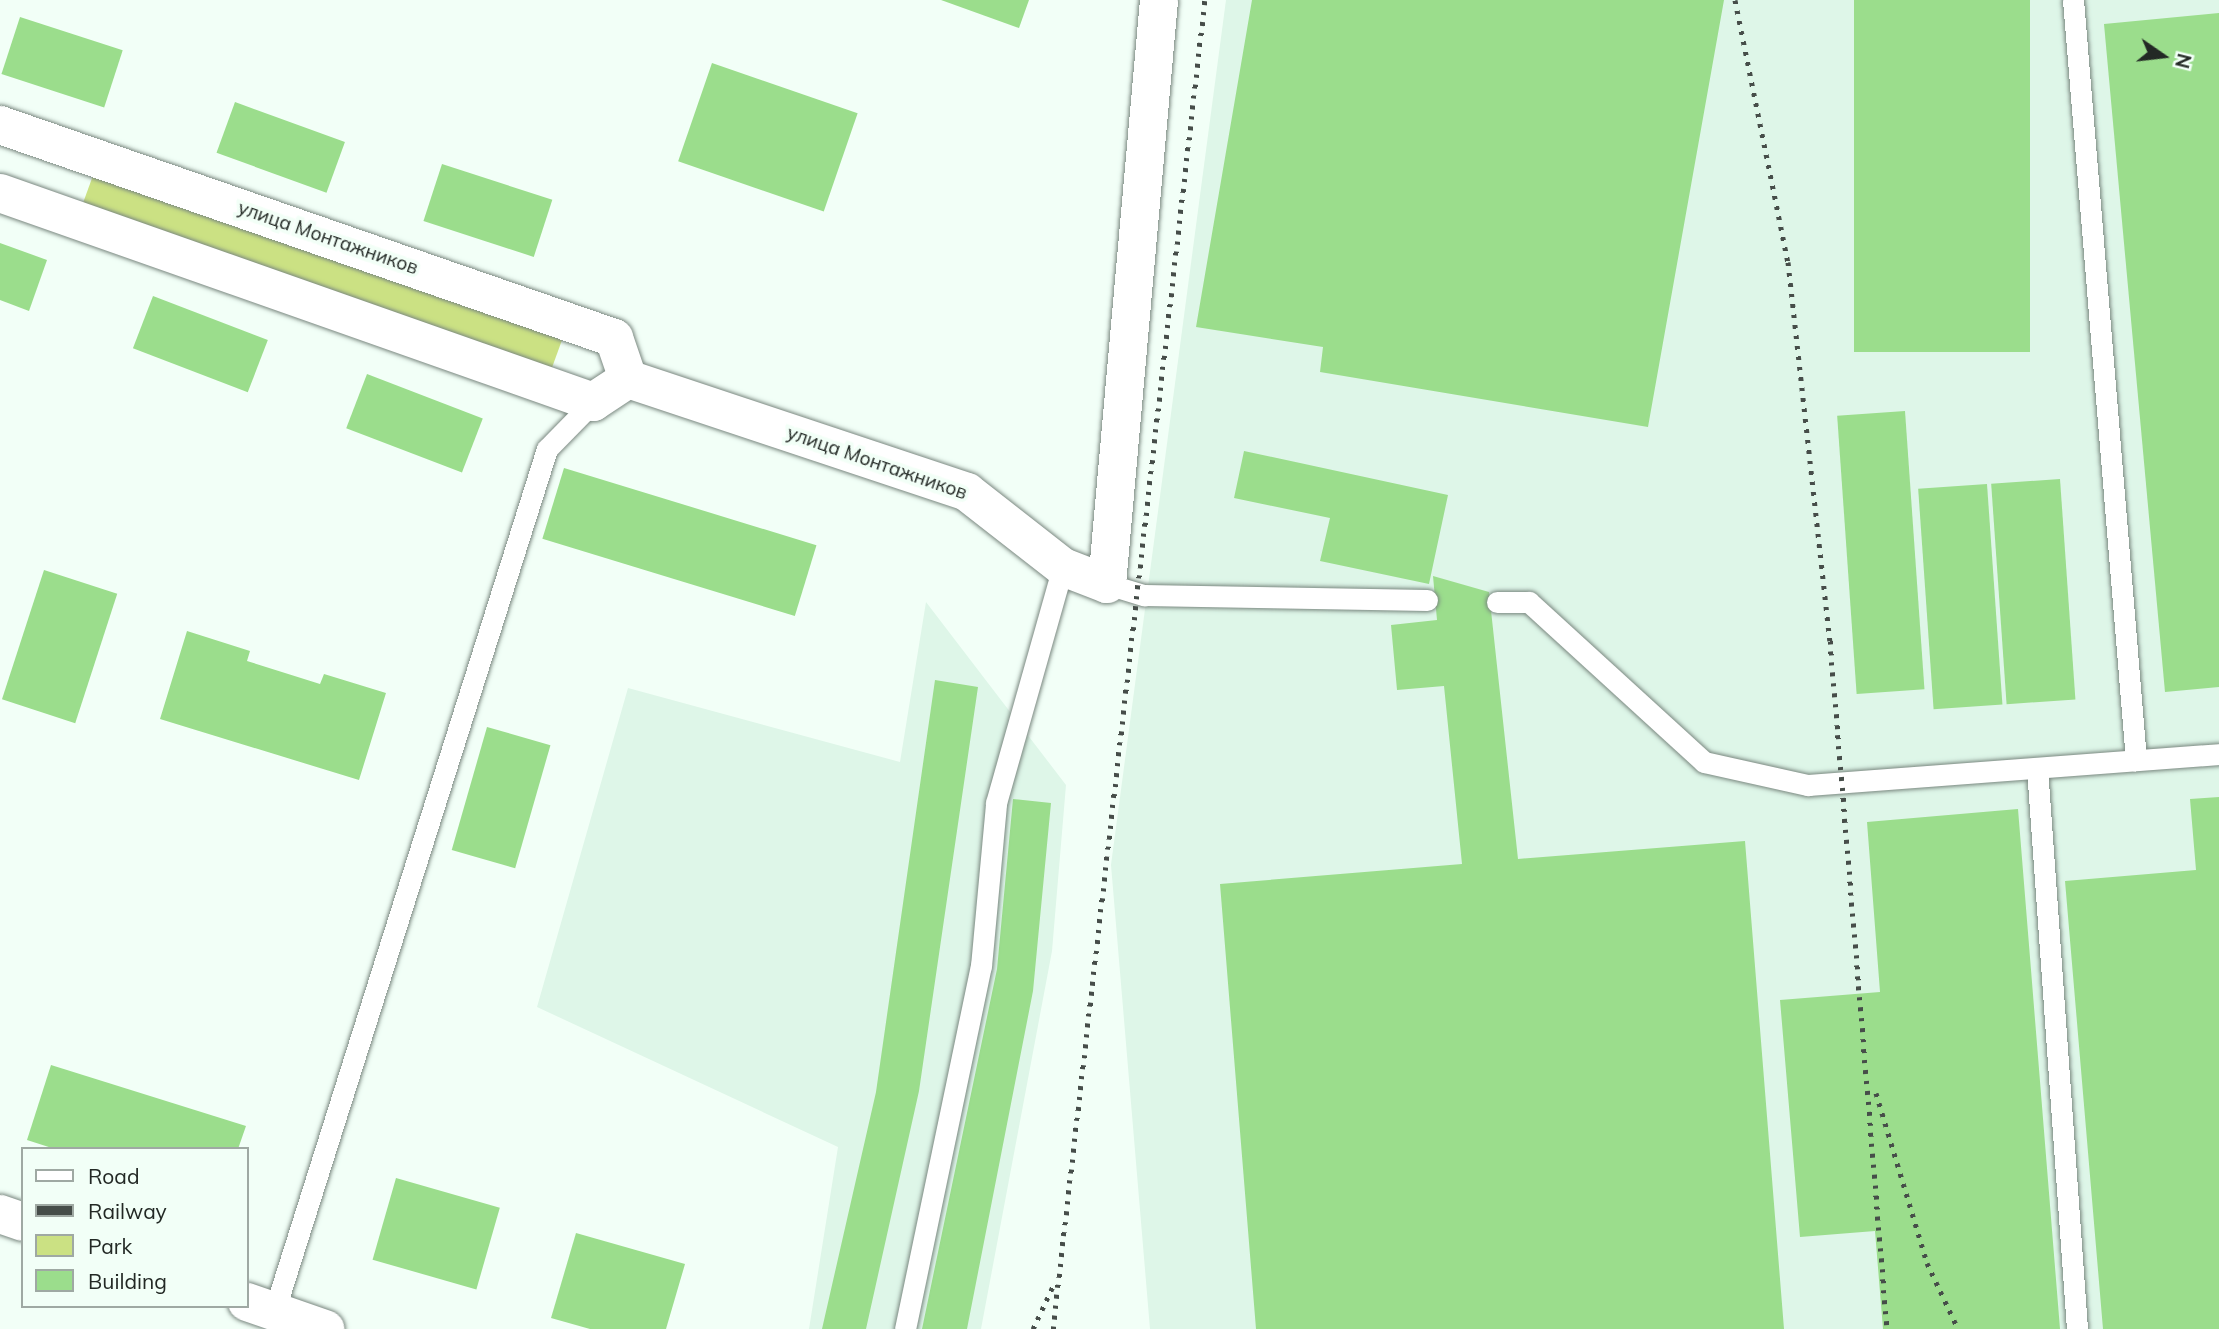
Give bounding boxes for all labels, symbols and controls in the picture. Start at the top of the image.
north arrow [2128,21,2198,91]
text: N [2170,51,2197,71]
street label: улица Монтажников [235,196,421,280]
street label: улица Монтажников [784,421,970,505]
legend [21,1147,248,1308]
text: Road [88,1163,139,1189]
text: Railway [88,1198,167,1224]
text: Park [88,1233,132,1259]
text: Building [88,1268,167,1294]

